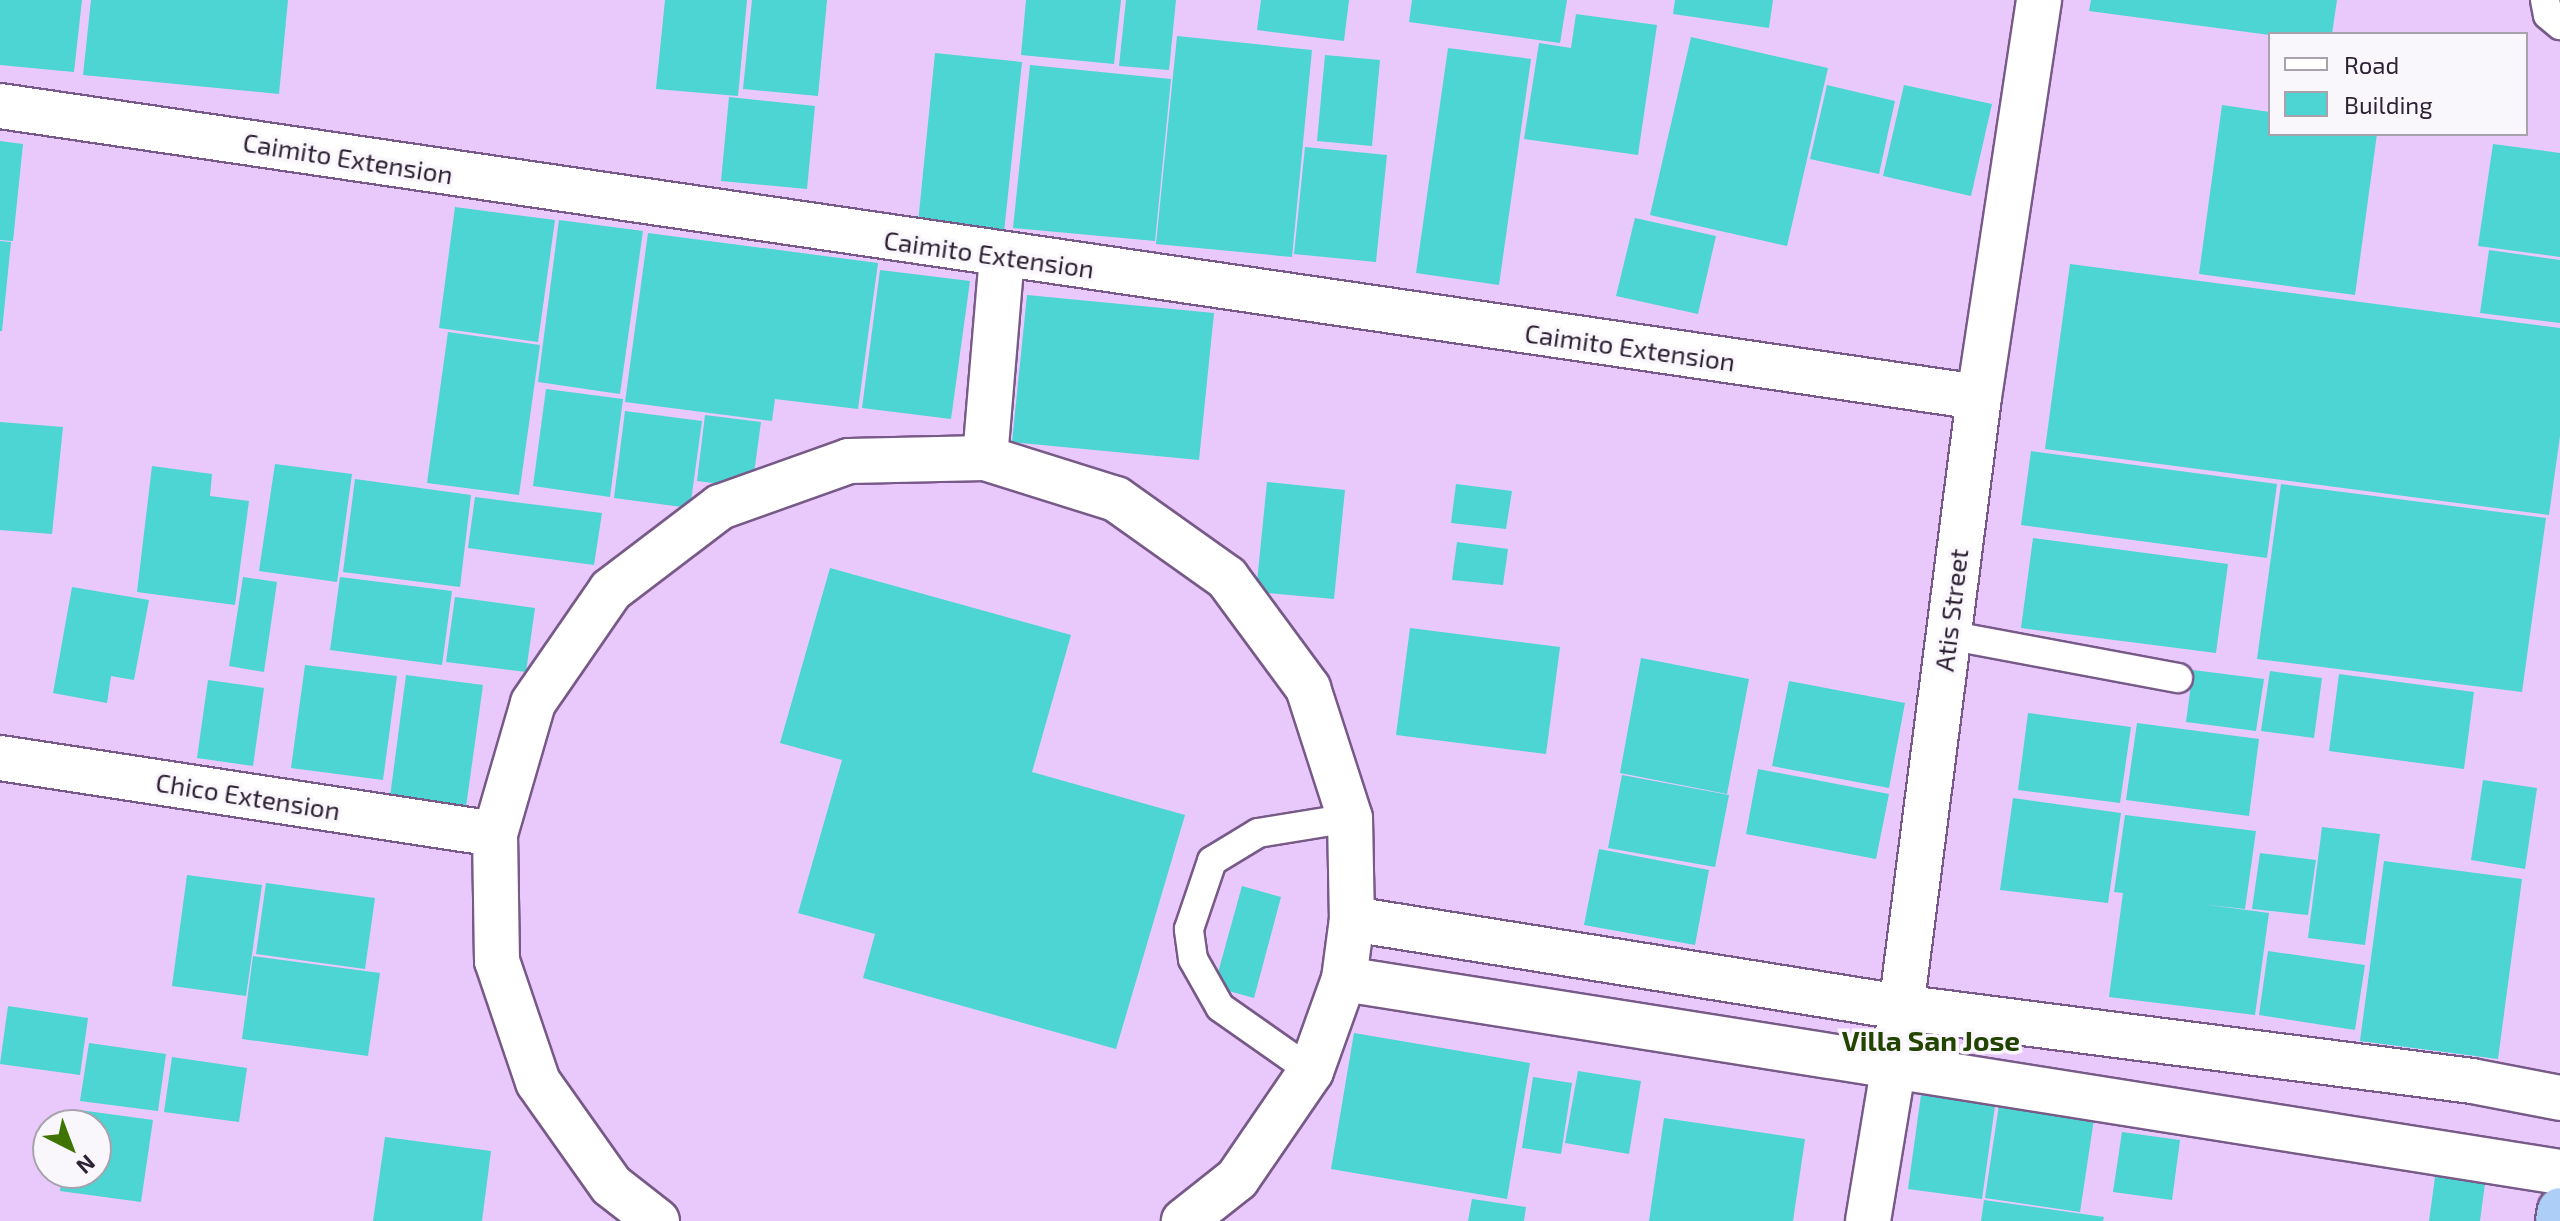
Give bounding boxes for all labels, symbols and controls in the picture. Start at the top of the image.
legend [2268,32,2528,136]
text: Road [2344,50,2399,79]
text: Building [2344,90,2433,119]
street label: Caimito Extension [241,126,455,190]
street label: Caimito Extension [882,224,1096,284]
street label: Caimito Extension [1523,317,1737,377]
street label: Atis Street [1928,547,1974,673]
street label: Chico Extension [154,766,342,826]
district label: Villa San Jose [1842,1023,2020,1057]
north arrow [32,1109,112,1189]
text: N [72,1150,101,1180]

